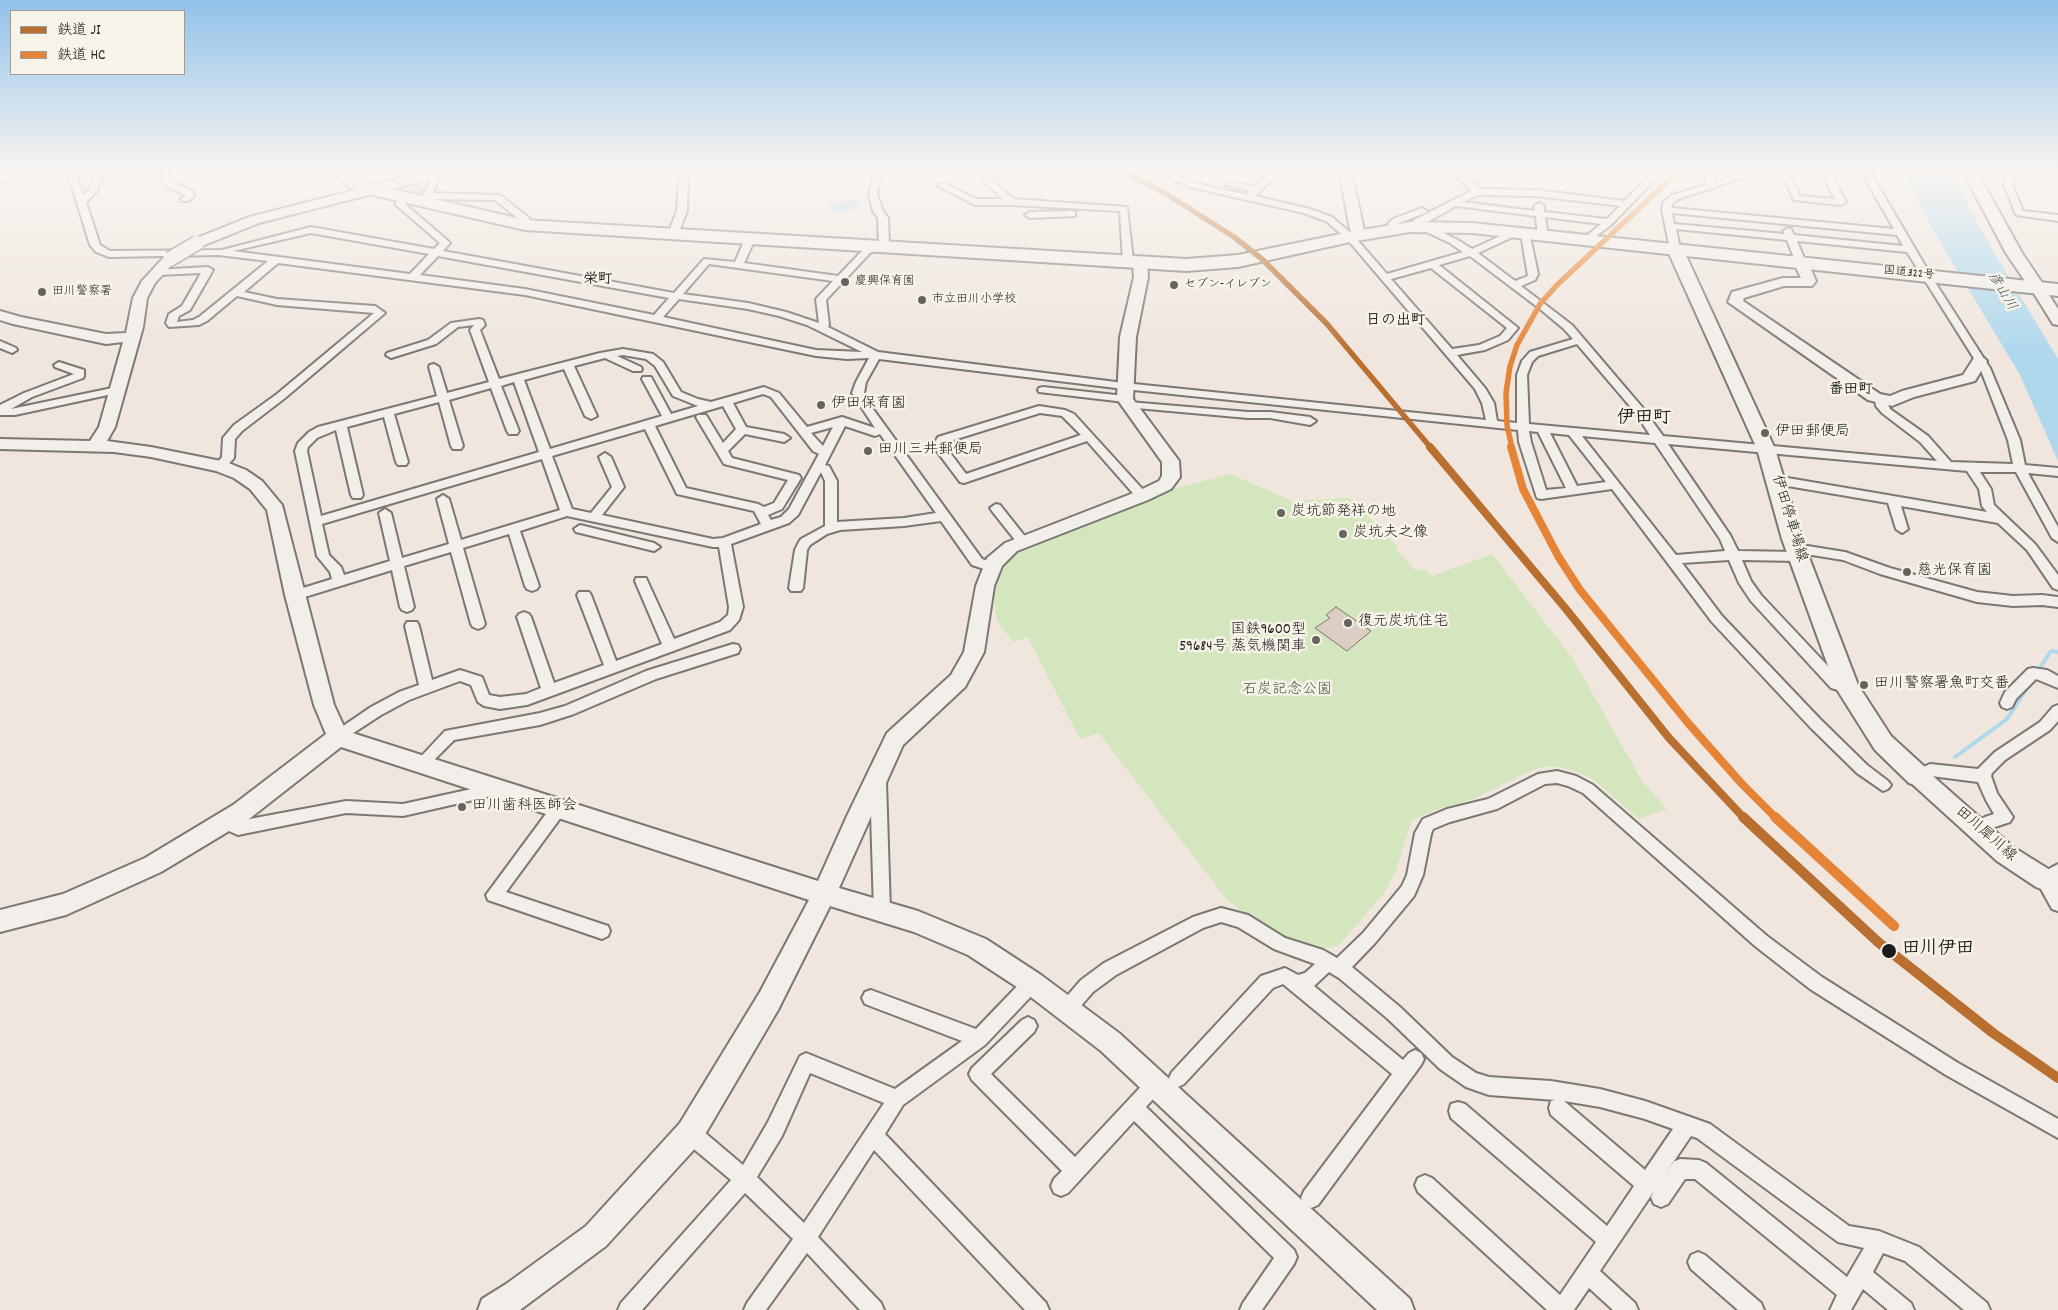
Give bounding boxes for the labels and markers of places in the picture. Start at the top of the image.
place label: 慶興保育園 [855,275,915,289]
marker: 慶興保育園 [839,276,851,288]
place label: セブン-イレブン [1184,278,1272,292]
marker: セブン-イレブン [1168,279,1180,291]
place label: 田川警察署 [52,285,112,299]
marker: 田川警察署 [36,286,48,298]
place label: 市立田川小学校 [932,293,1016,307]
marker: 市立田川小学校 [916,294,928,306]
place label: 伊田保育園 [831,396,906,414]
marker: 伊田保育園 [815,399,827,411]
place label: 伊田郵便局 [1775,424,1850,442]
marker: 伊田郵便局 [1759,427,1771,439]
place label: 田川三井郵便局 [878,442,983,460]
marker: 田川三井郵便局 [862,445,874,457]
place label: 炭坑節発祥の地 [1291,504,1396,522]
marker: 炭坑節発祥の地 [1275,507,1287,519]
place label: 炭坑夫之像 [1353,525,1428,543]
marker: 炭坑夫之像 [1337,528,1349,540]
place label: 慈光保育園 [1917,563,1992,581]
marker: 慈光保育園 [1901,566,1913,578]
place label: 復元炭坑住宅 [1358,614,1448,632]
marker: 復元炭坑住宅 [1342,617,1354,629]
place label: 国鉄9600型 59684号 蒸気機関車 [1179,622,1306,657]
marker: 国鉄9600型 59684号 蒸気機関車 [1310,634,1322,646]
place label: 田川警察署魚町交番 [1874,676,2009,694]
marker: 田川警察署魚町交番 [1858,679,1870,691]
place label: 田川歯科医師会 [472,798,577,816]
marker: 田川歯科医師会 [456,801,468,813]
place label: 田川伊田 [1902,940,1974,962]
marker: 田川伊田 [1880,942,1898,960]

